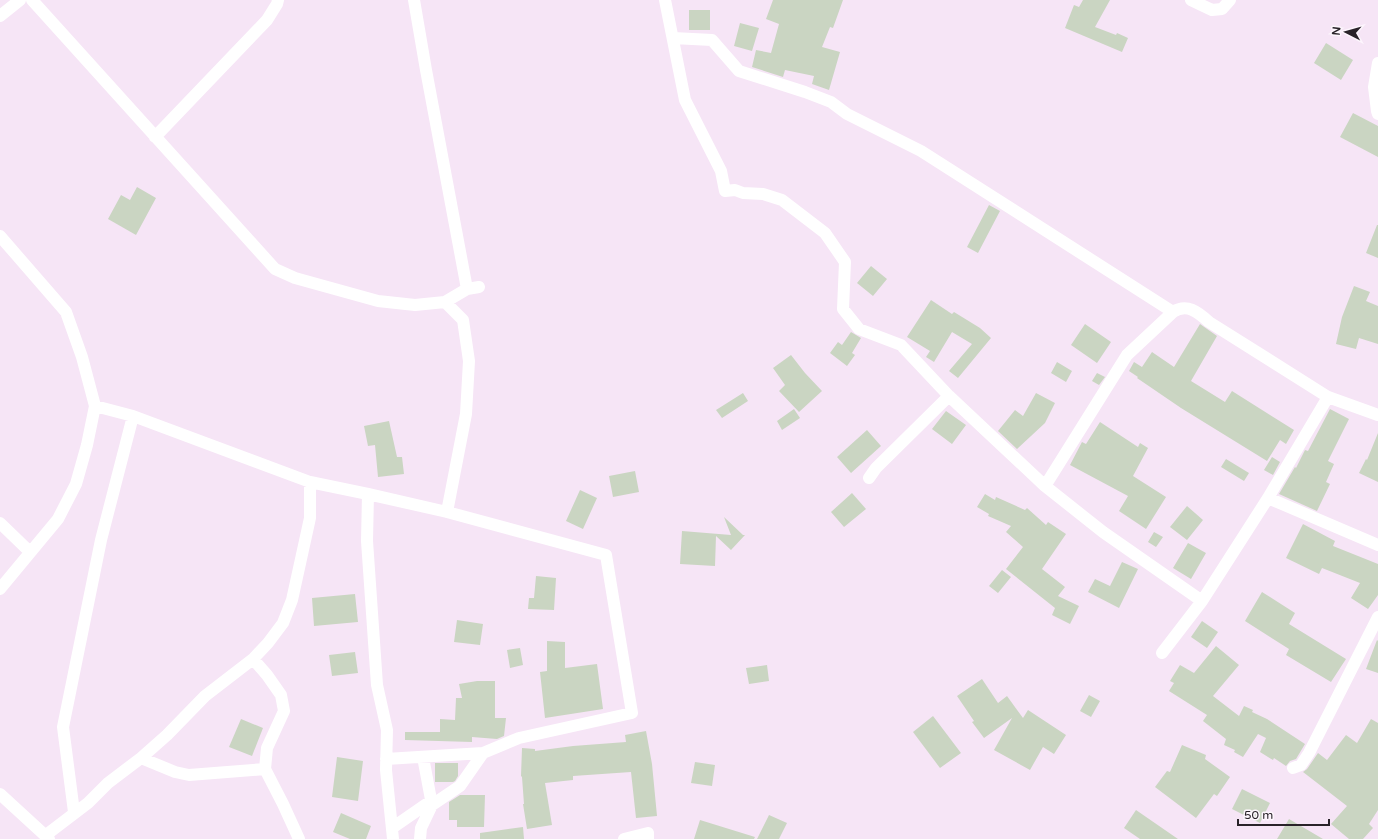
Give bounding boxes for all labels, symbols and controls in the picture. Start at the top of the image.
north arrow [1326,12,1366,52]
text: N [1330,26,1343,36]
scale bar [1238,801,1329,827]
text: 50 m [1244,808,1273,822]

